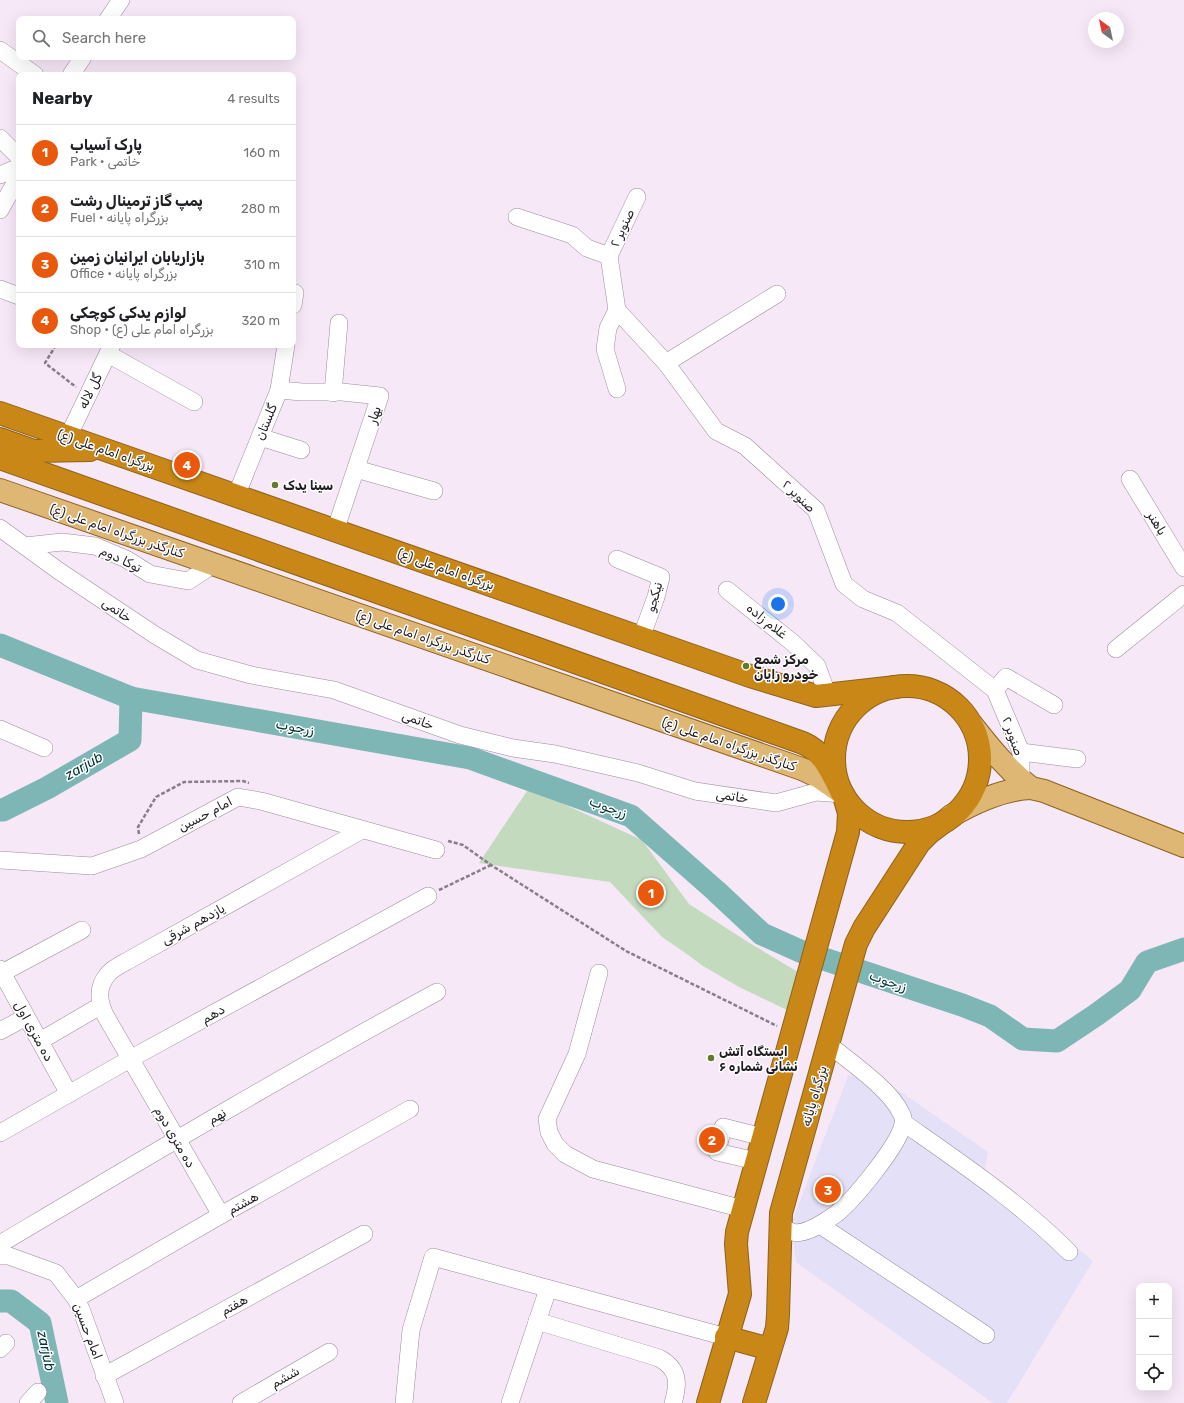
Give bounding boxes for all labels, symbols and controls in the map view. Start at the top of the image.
north arrow [1088,12,1124,48]
search box [16,16,296,60]
icon: search [30,27,52,49]
text: Search here [62,29,146,47]
text: Nearby [32,88,93,108]
text: 4 results [227,91,280,106]
text: پارک آسیاب [70,136,142,154]
text: 1 [42,145,48,160]
text: 160 m [244,145,280,160]
text: Park · خاتمی [70,154,140,169]
text: پمپ گاز ترمینال رشت [70,192,203,210]
text: 2 [41,201,49,216]
text: 280 m [241,201,280,216]
street label: صنوبر ۲ [607,207,638,250]
text: Fuel · بزرگراه پایانه [70,210,169,225]
text: بازاریابان ایرانیان زمین [70,248,205,266]
text: 3 [41,257,49,272]
text: 310 m [244,257,280,272]
text: Office · بزرگراه پایانه [70,266,177,281]
text: لوازم یدکی کوچکی [70,304,187,322]
text: 4 [41,313,49,328]
text: 320 m [242,313,280,328]
text: Shop · بزرگراه امام علی (ع) [70,322,214,337]
street label: گل لاله [75,371,106,412]
street label: گلستان [252,402,280,442]
street label: بهار [364,404,385,427]
street label: بزرگراه امام علی (ع) [55,426,157,476]
pin: 4 [174,450,200,480]
street label: صنوبر ۲ [779,477,819,516]
place label: سینا یدک [283,478,333,493]
marker: سینا یدک [270,480,280,490]
street label: کنارگذر بزرگراه امام علی (ع) [47,501,186,563]
street label: باهنر [1143,507,1170,538]
street label: توکا دوم [98,543,145,577]
street label: بزرگراه امام علی (ع) [395,545,497,595]
street label: نیکجو [643,580,666,614]
your location [768,594,788,614]
street label: خاتمی [99,595,135,626]
street label: غلام زاده [743,600,790,643]
street label: کنارگذر بزرگراه امام علی (ع) [353,607,492,669]
place label: مرکز شمع خودرو رایان [754,652,818,683]
marker: مرکز شمع خودرو رایان [741,661,751,671]
street label: خاتمی [400,707,436,734]
street label: کنارگذر بزرگراه امام علی (ع) [659,714,798,776]
water label: زرجوب [274,715,316,739]
street label: صنوبر ۲ [998,715,1027,758]
water label: zarjub [61,748,106,784]
street label: خاتمی [715,786,749,807]
water label: زرجوب [587,792,629,822]
street label: امام حسین [175,794,235,835]
pin: 1 [638,878,664,908]
street label: یازدهم شرقی [159,900,228,948]
water label: زرجوب [867,967,909,995]
street label: ده متری اول [10,998,57,1064]
street label: دهم [199,1001,228,1027]
place label: ایستگاه آتش نشانی شماره ۶ [719,1044,798,1075]
marker: ایستگاه آتش نشانی شماره ۶ [706,1053,716,1063]
street label: بزرگراه پایانه [798,1064,831,1128]
street label: ده متری دوم [151,1104,199,1171]
street label: نهم [205,1105,229,1128]
pin: 2 [699,1125,725,1155]
pin: 3 [815,1175,841,1205]
street label: هشتم [225,1188,262,1218]
map controls [1136,1283,1172,1391]
button: + [1136,1283,1172,1319]
street label: هفتم [218,1291,251,1319]
street label: امام حسین [69,1301,106,1362]
button: − [1136,1319,1172,1355]
water label: zarjub [33,1328,59,1373]
button: locate [1136,1355,1172,1391]
street label: ششم [268,1363,302,1392]

